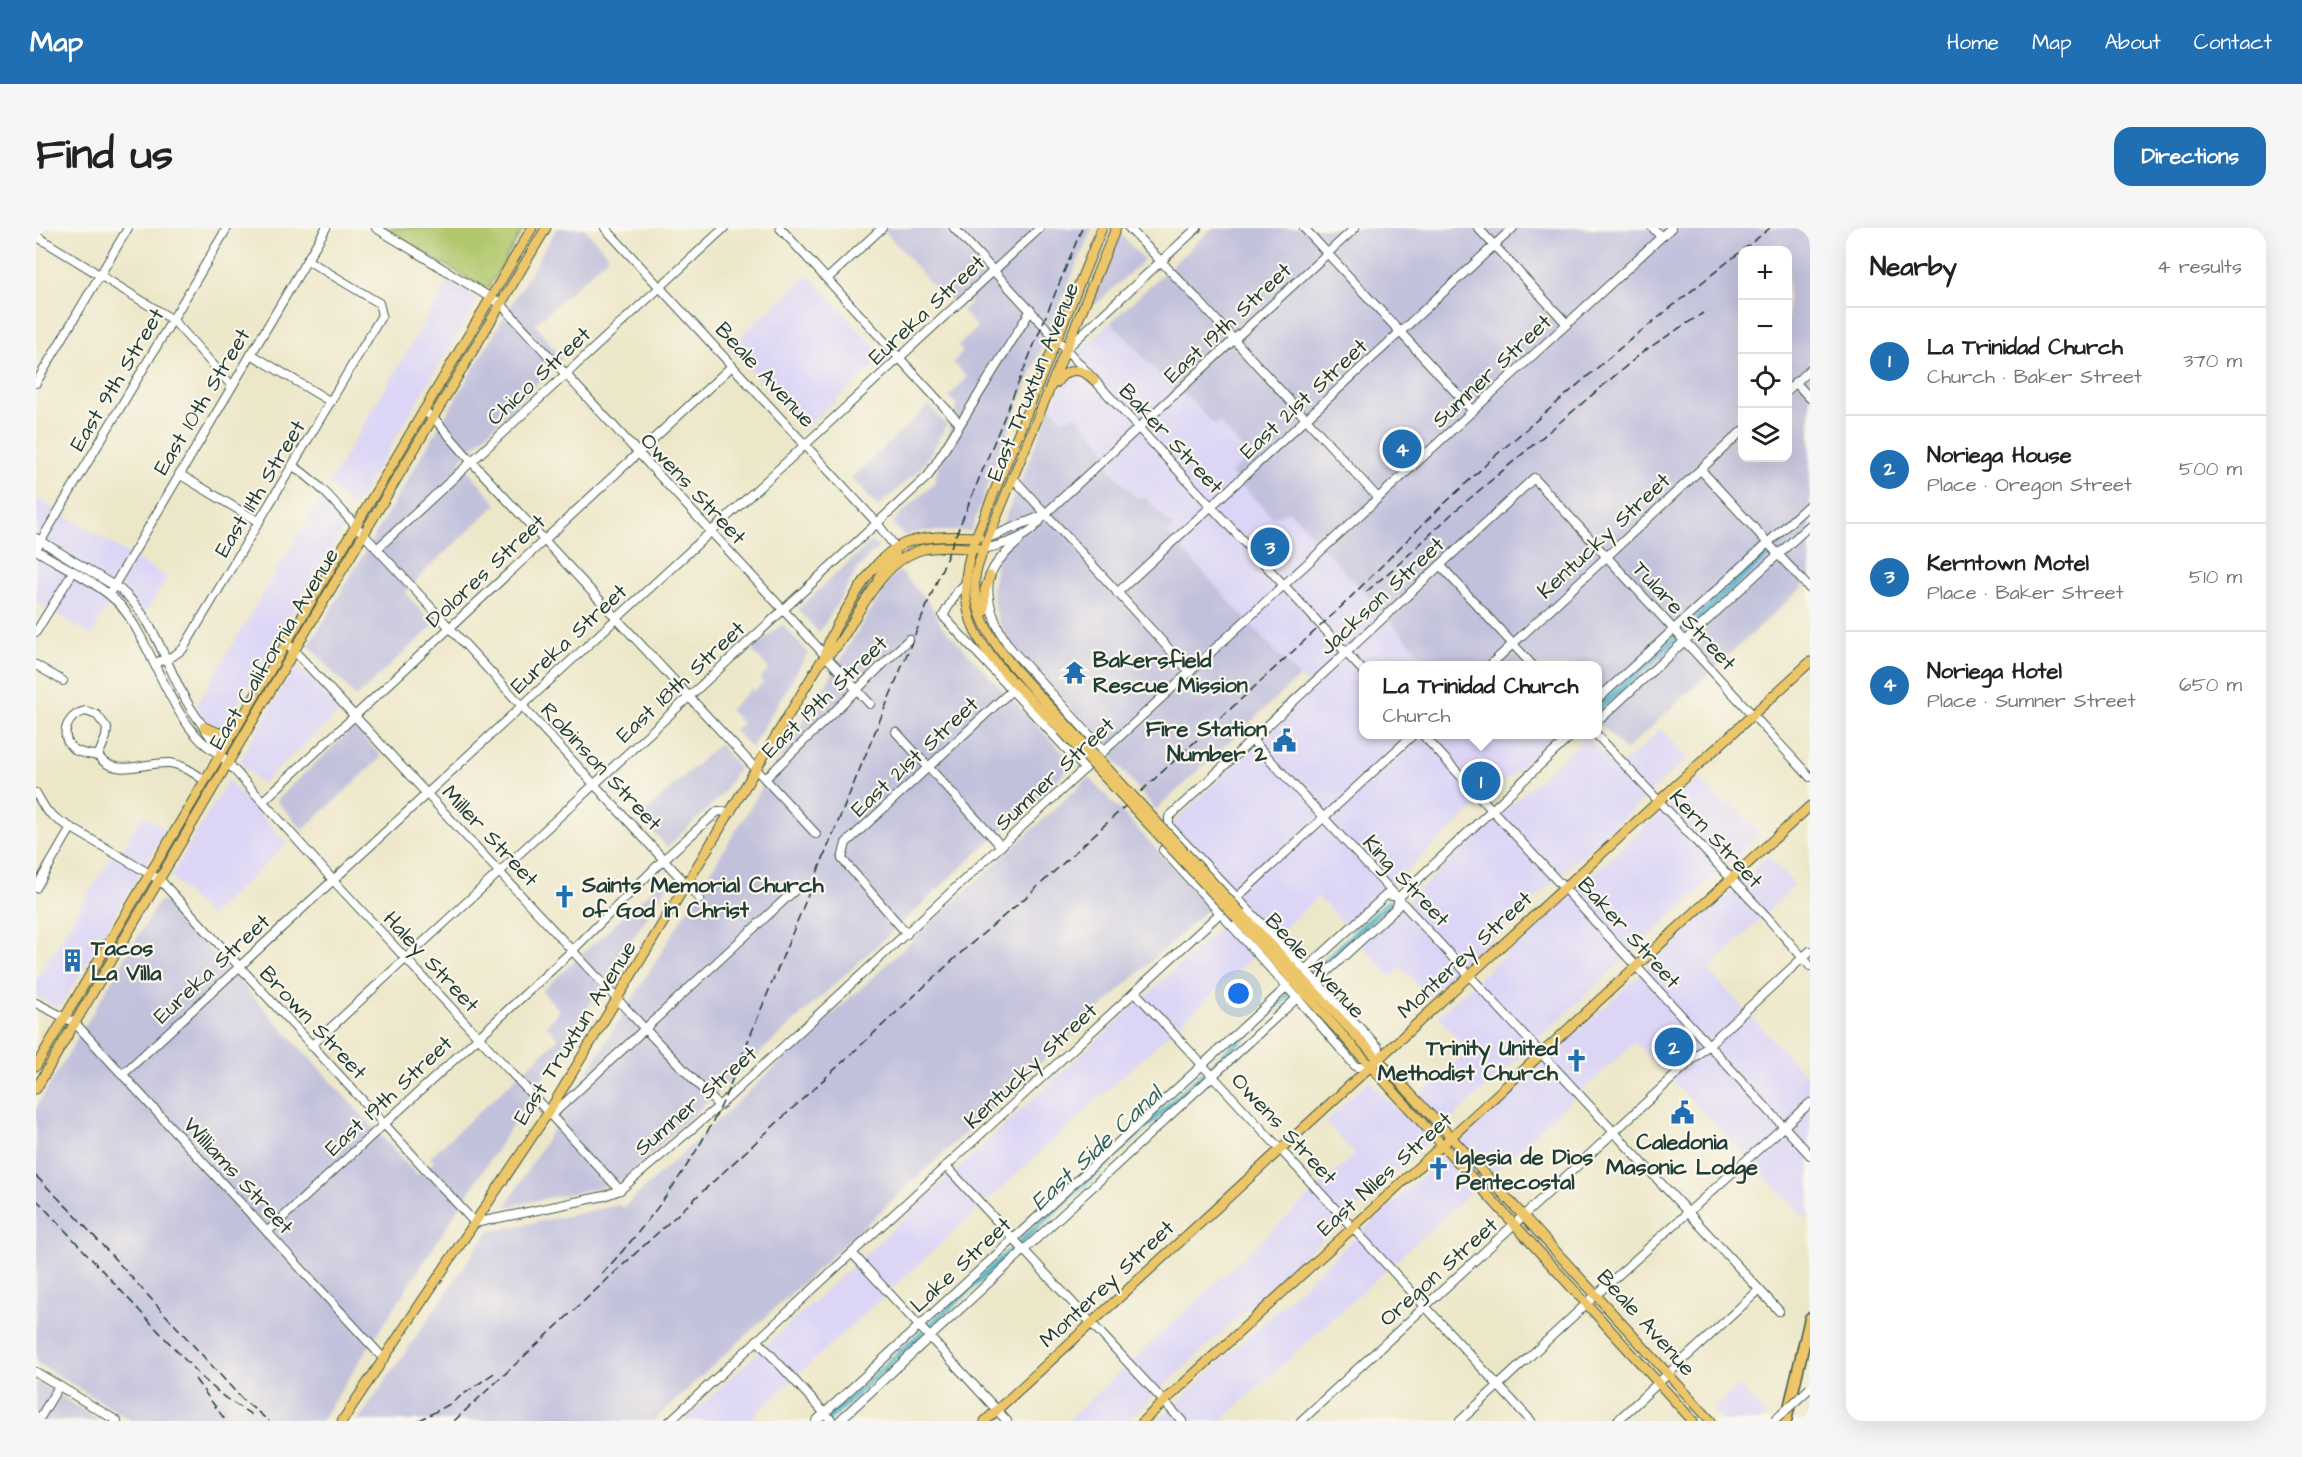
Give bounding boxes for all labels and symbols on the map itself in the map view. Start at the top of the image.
street label: Eureka Street [862,248,992,372]
street label: East 19th Street [1157,256,1299,391]
street label: East Truxtun Avenue [979,278,1087,486]
street label: East 9th Street [62,302,172,457]
street label: Sumner Street [1425,307,1559,435]
street label: Beale Avenue [708,315,822,435]
street label: Chico Street [480,319,598,433]
street label: East 10th Street [146,323,258,481]
street label: East 21st Street [1233,331,1375,467]
street label: Baker Street [1111,377,1230,501]
street label: East 11th Street [207,414,314,563]
street label: Owens Street [633,426,753,552]
pin: 4 [1382,426,1422,472]
street label: Kentucky Street [1530,466,1678,607]
street label: Dolores Street [419,507,553,635]
pin: 3 [1250,524,1290,570]
street label: Jackson Street [1312,530,1452,662]
street label: East California Avenue [202,542,347,755]
street label: Tulare Street [1625,554,1743,678]
street label: Eureka Street [504,577,634,701]
street label: East 18th Street [610,614,753,750]
street label: East 19th Street [755,629,895,765]
place label: Bakersfield Rescue Mission [1093,645,1248,701]
temple icon: Bakersfield Rescue Mission [1062,659,1088,685]
street label: East 21st Street [844,689,986,825]
street label: Robinson Street [533,696,669,838]
street label: Sumner Street [988,710,1122,838]
place label: Fire Station Number 2 [1146,714,1267,770]
public building icon: Fire Station Number 2 [1272,728,1298,754]
pin: 1 [1462,758,1500,804]
street label: Miller Street [435,778,545,894]
street label: Kern Street [1662,783,1770,895]
street label: King Street [1354,828,1457,935]
place label: Saints Memorial Church of God in Christ [581,870,825,926]
street label: Baker Street [1570,870,1688,996]
church icon: Saints Memorial Church of God in Christ [551,884,577,910]
street label: Monterey Street [1390,884,1540,1027]
street label: Haley Street [375,904,486,1020]
street label: Beale Avenue [1258,906,1372,1026]
street label: Eureka Street [147,907,277,1031]
place label: Tacos La Villa [90,933,162,989]
street label: East Truxtun Avenue [506,935,645,1131]
building icon: Tacos La Villa [60,947,86,973]
street label: Brown Street [252,959,374,1087]
your location [1224,979,1253,1008]
street label: Kentucky Street [957,996,1105,1137]
pin: 2 [1654,1024,1694,1070]
street label: East 19th Street [318,1029,460,1164]
place label: Trinity United Methodist Church [1378,1033,1559,1089]
street label: Sumner Street [628,1039,764,1163]
church icon: Trinity United Methodist Church [1563,1047,1589,1073]
street label: Owens Street [1224,1066,1344,1192]
water label: East Side Canal [1023,1077,1172,1219]
public building icon: Caledonia Masonic Lodge [1669,1099,1695,1125]
street label: East Niles Street [1310,1105,1460,1244]
street label: Williams Street [175,1110,301,1242]
place label: Caledonia Masonic Lodge [1606,1127,1758,1184]
place label: Iglesia de Dios Pentecostal [1456,1142,1593,1198]
church icon: Iglesia de Dios Pentecostal [1425,1156,1451,1182]
street label: Lake Street [903,1210,1019,1320]
street label: Oregon Street [1373,1210,1506,1335]
street label: Monterey Street [1032,1213,1182,1356]
street label: Beale Avenue [1589,1263,1702,1383]

